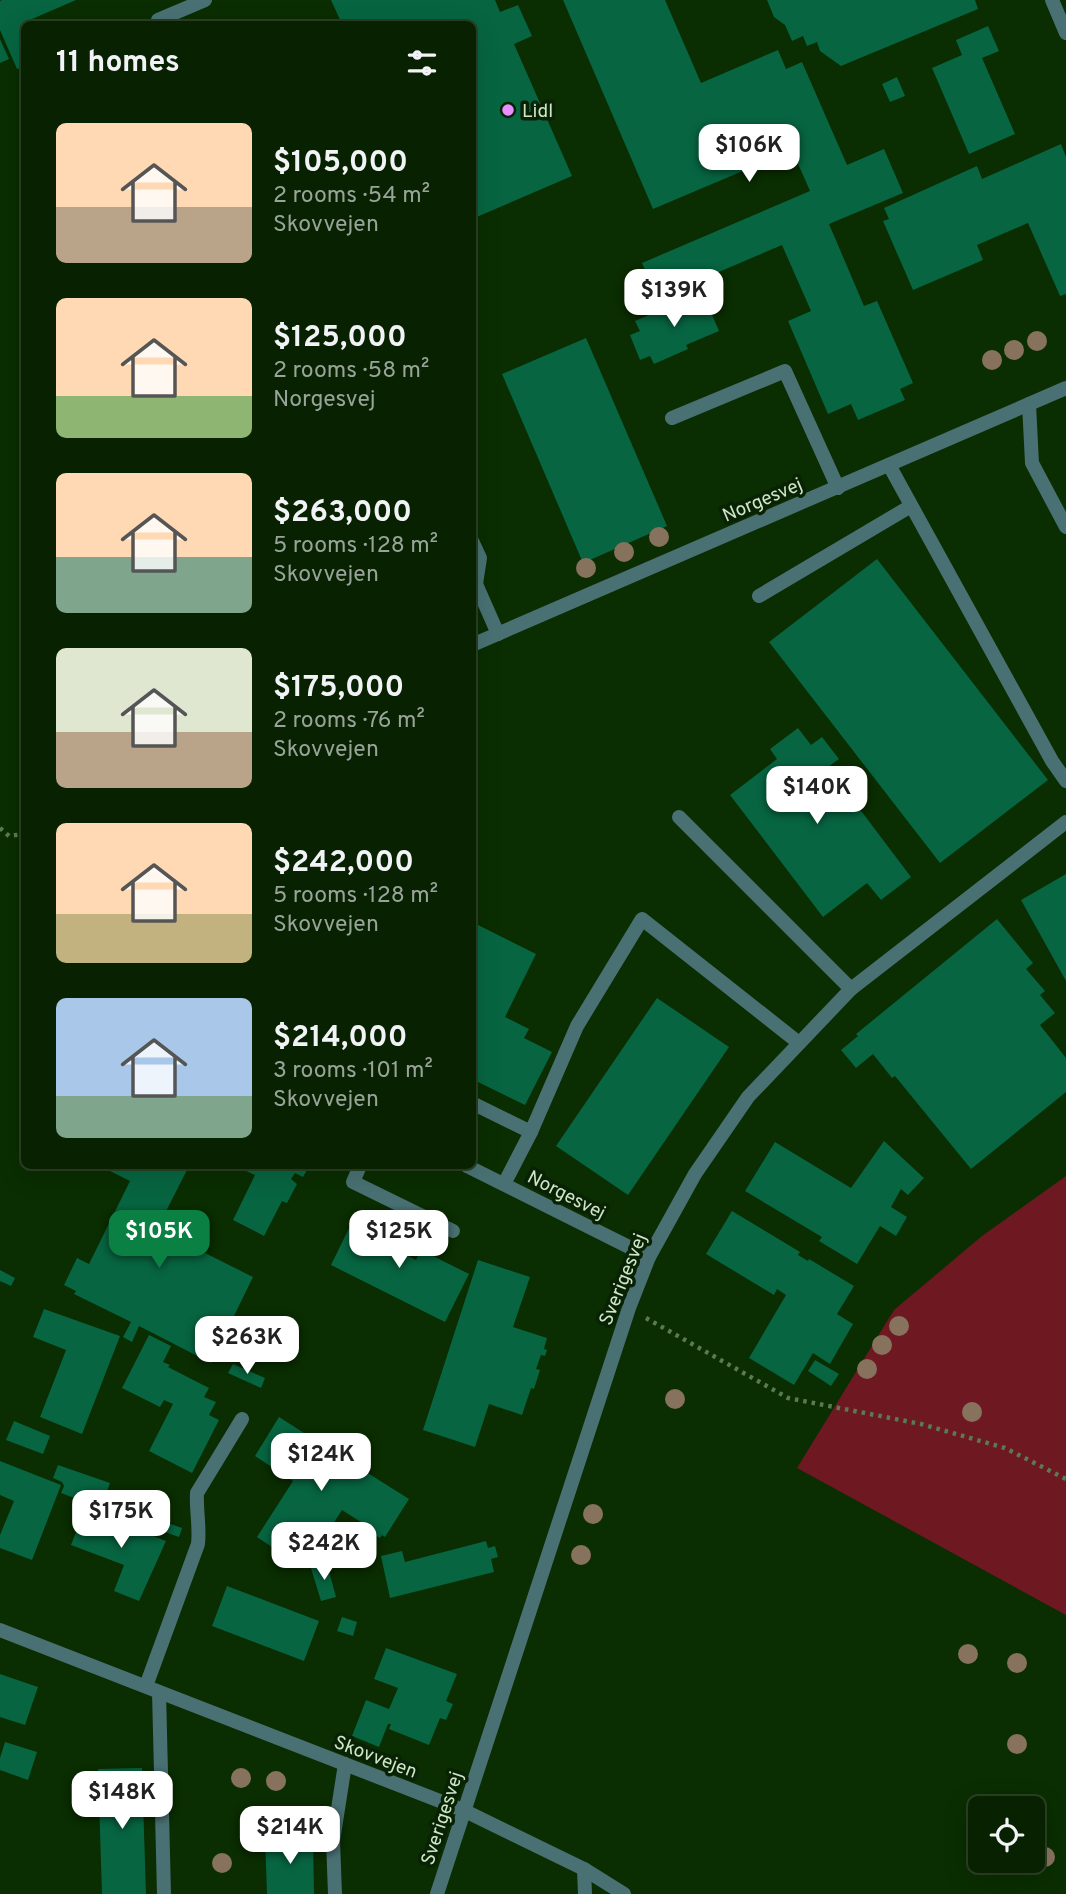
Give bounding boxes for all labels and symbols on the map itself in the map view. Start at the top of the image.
place label: Lidl [522,100,553,124]
marker: Lidl [500,102,516,118]
pin: $106K [700,124,798,184]
pin: $139K [625,270,723,329]
street label: Norgesvej [719,473,807,528]
pin: $140K [768,766,866,826]
street label: Norgesvej [523,1166,609,1226]
pin: $105K [110,1210,208,1270]
pin: $125K [350,1210,448,1270]
street label: Sverigesvej [595,1230,653,1329]
pin: $263K [198,1316,296,1376]
pin: $124K [272,1434,370,1493]
pin: $175K [72,1490,170,1550]
pin: $242K [275,1522,373,1582]
street label: Skovvejen [330,1731,420,1785]
street label: Sverigesvej [416,1769,469,1868]
pin: $148K [73,1772,171,1831]
pin: $214K [241,1806,339,1866]

